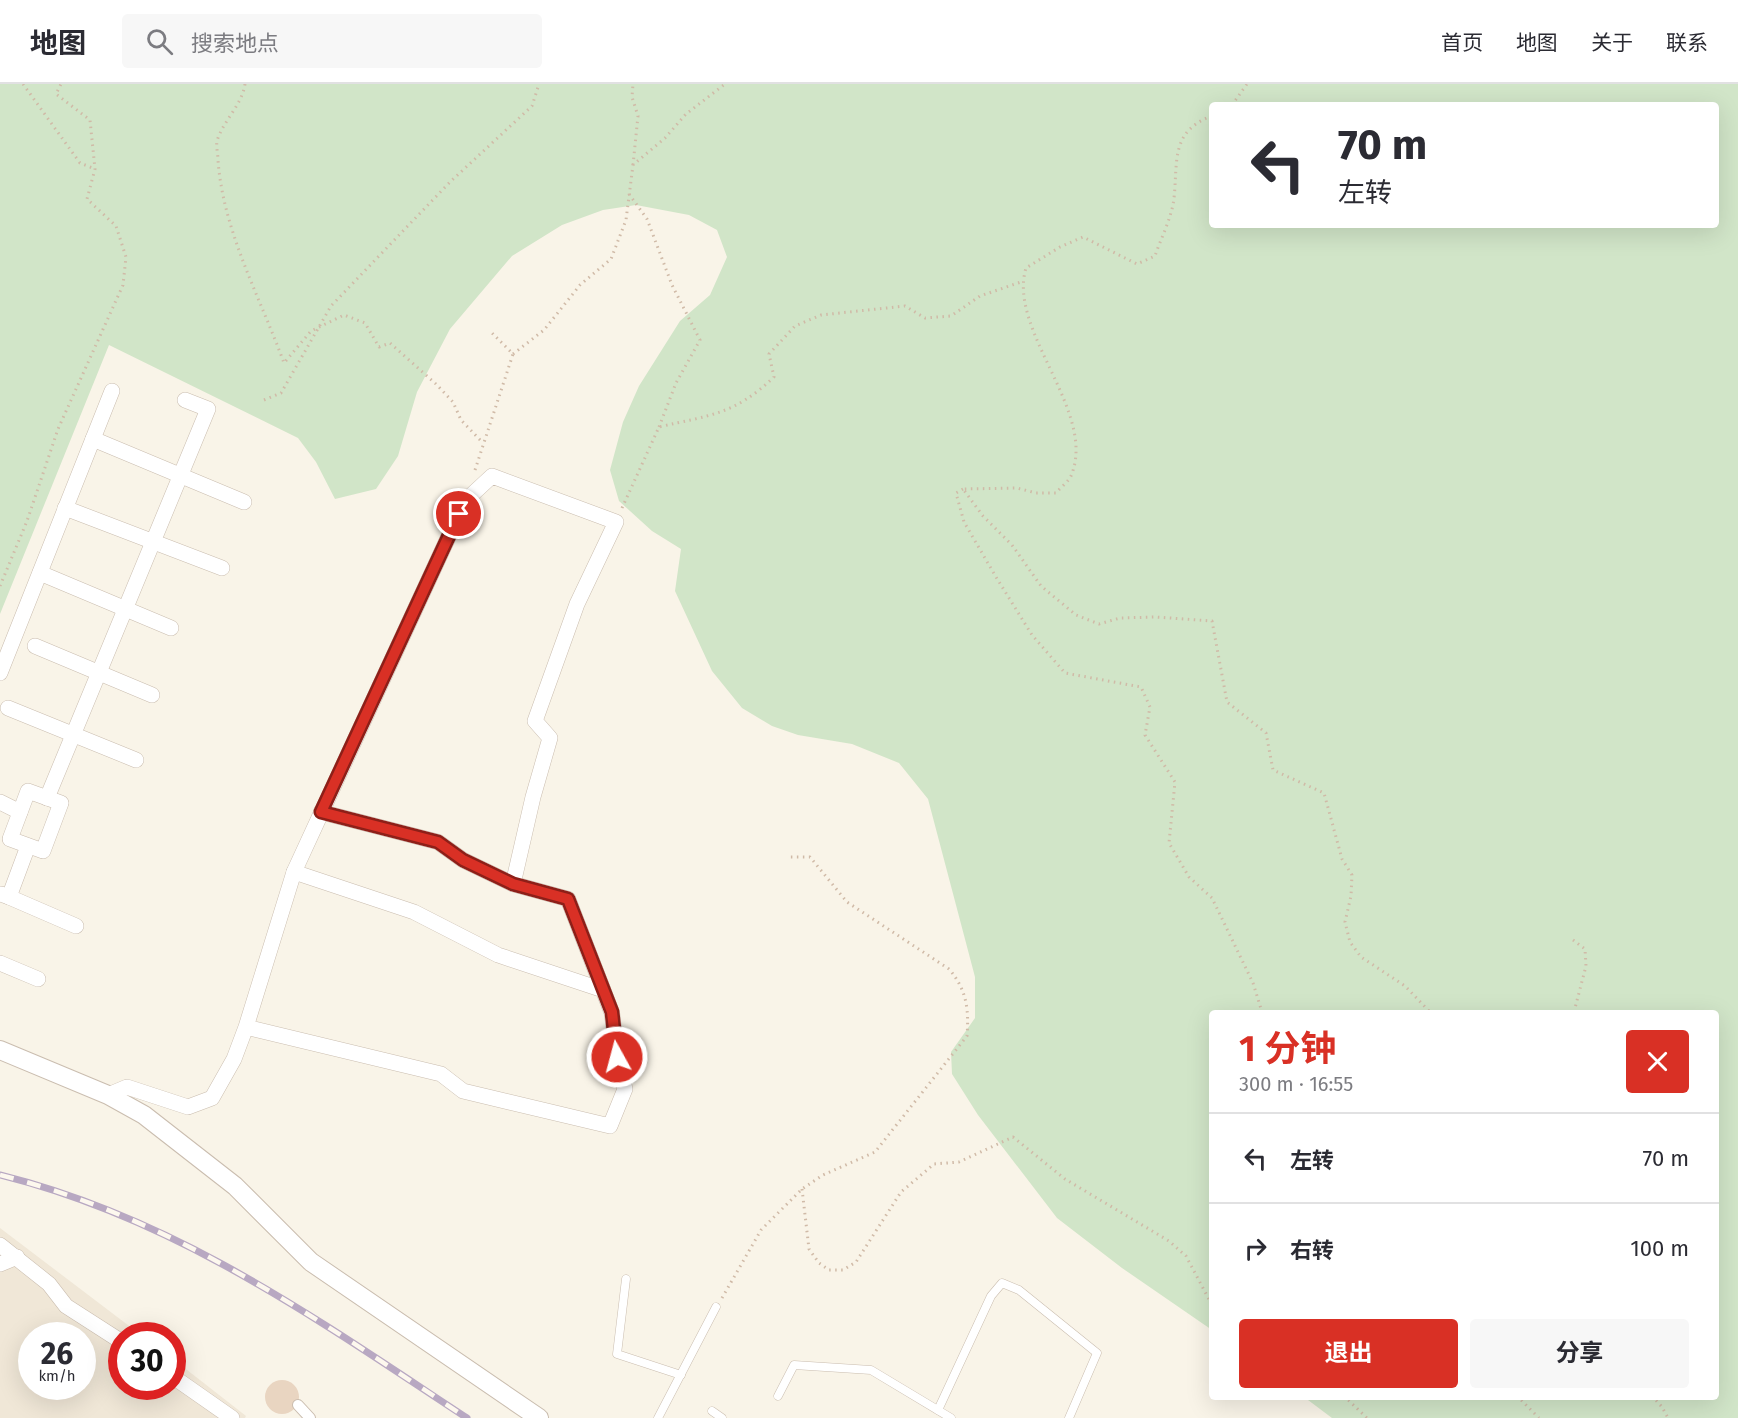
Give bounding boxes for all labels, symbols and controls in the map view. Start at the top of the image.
search box [122,14,542,68]
icon: search [143,25,176,58]
text: 地图 [30,27,86,60]
text: 搜索地点 [191,30,279,57]
text: 首页 [1441,30,1483,56]
text: 地图 [1516,30,1558,56]
text: 关于 [1591,30,1633,56]
text: 联系 [1666,30,1708,56]
text: 70 m [1338,120,1427,170]
icon: left [1239,126,1317,204]
text: 左转 [1338,177,1392,209]
pin [433,488,484,539]
icon: arrive [442,497,475,530]
position arrow [585,1025,649,1089]
text: 1 分钟 [1239,1027,1336,1071]
button: close [1626,1030,1689,1093]
text: 300 m · 16:55 [1239,1072,1353,1096]
icon: left [1239,1142,1272,1175]
text: 70 m [1643,1145,1689,1172]
text: 左转 [1290,1147,1334,1174]
icon: right [1239,1232,1272,1265]
text: 100 m [1630,1235,1689,1262]
text: 右转 [1290,1237,1334,1264]
button: 退出 [1239,1319,1458,1388]
button: 分享 [1470,1319,1689,1388]
speed limit sign: 30 [108,1322,186,1400]
text: 26 [41,1336,73,1372]
text: km/h [38,1367,76,1385]

